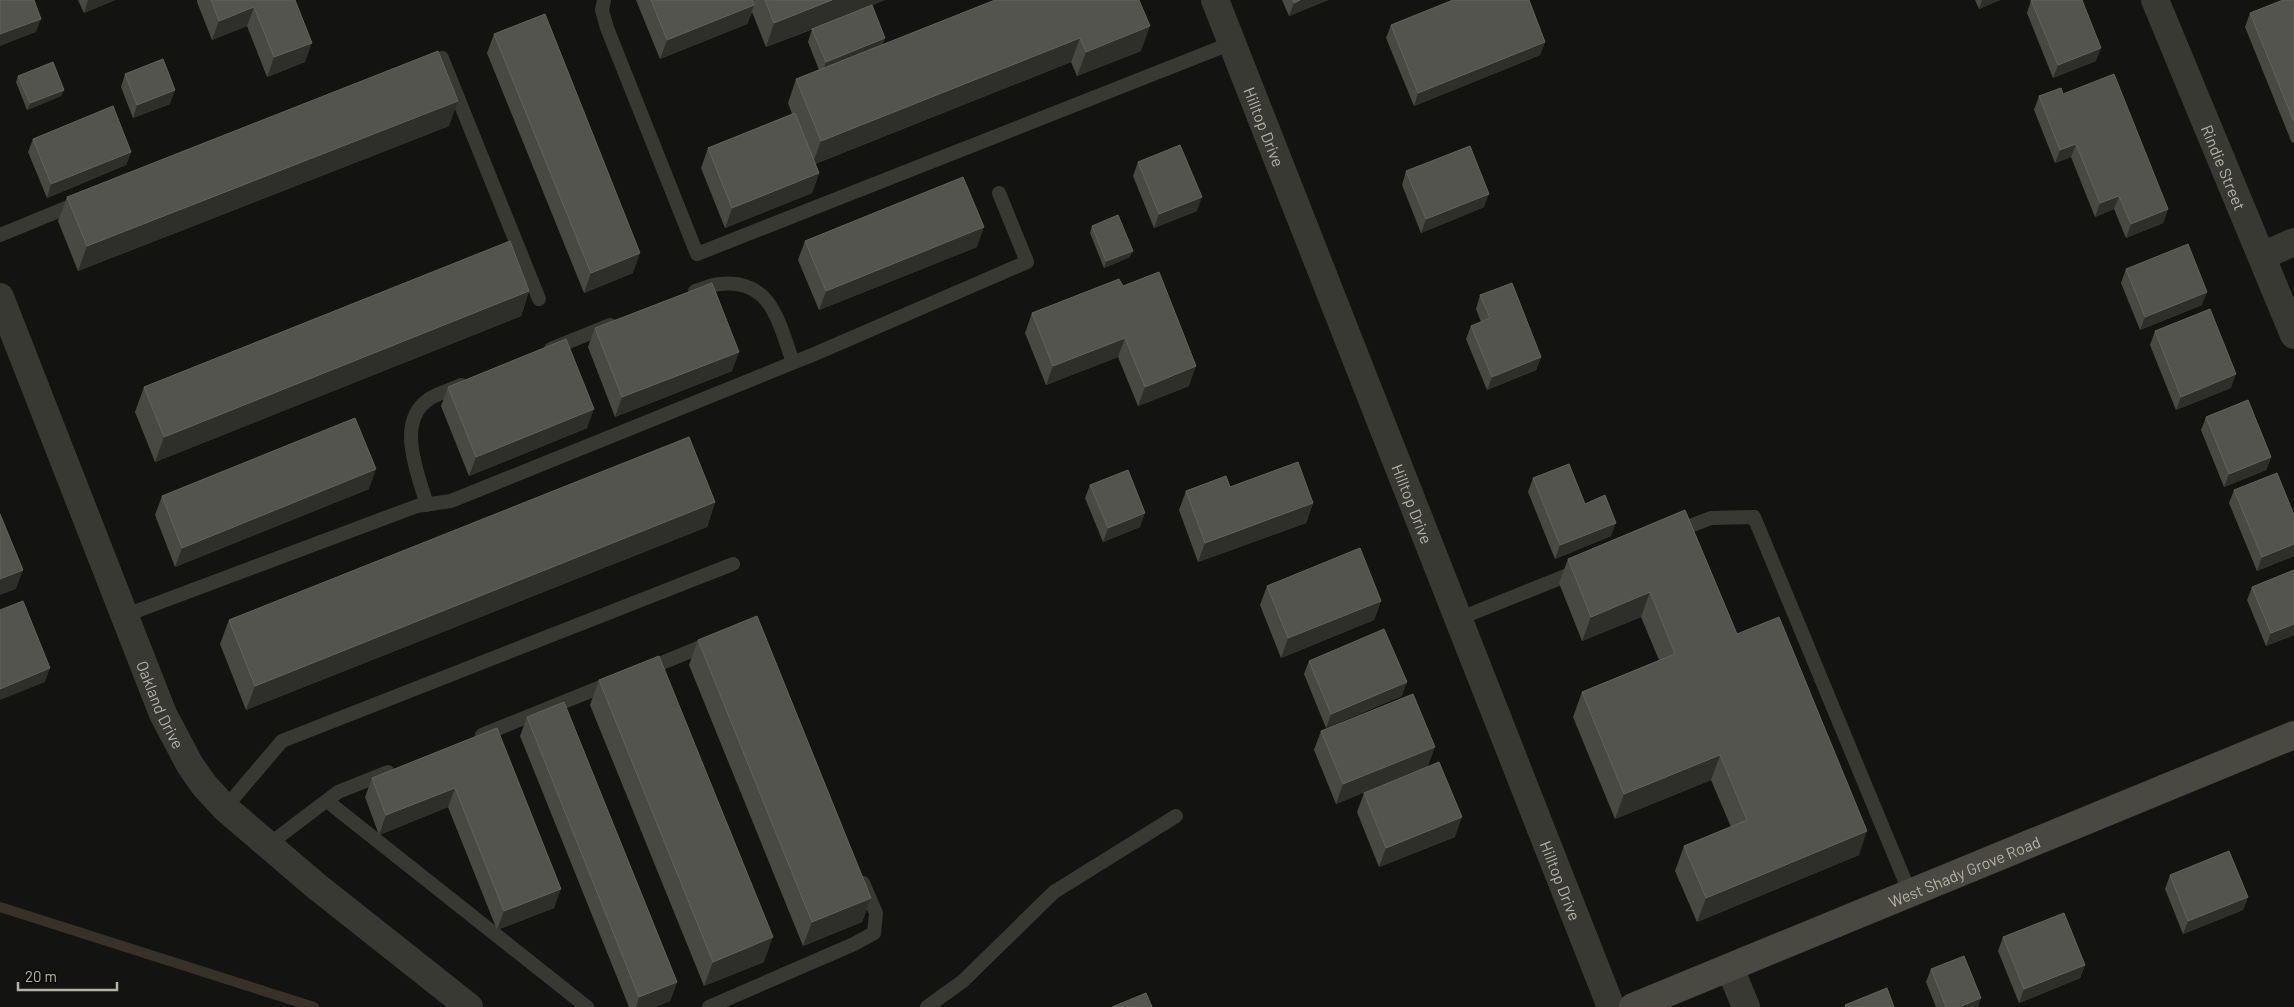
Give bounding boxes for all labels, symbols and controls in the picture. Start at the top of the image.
street label: Hilltop Drive [1241,84,1289,169]
street label: Rindie Street [2198,122,2251,213]
street label: Hilltop Drive [1389,461,1437,546]
street label: Oakland Drive [133,658,189,751]
street label: West Shady Grove Road [1885,831,2043,910]
street label: Hilltop Drive [1537,838,1585,923]
scale bar [18,960,116,992]
text: 20 m [25,967,57,985]

